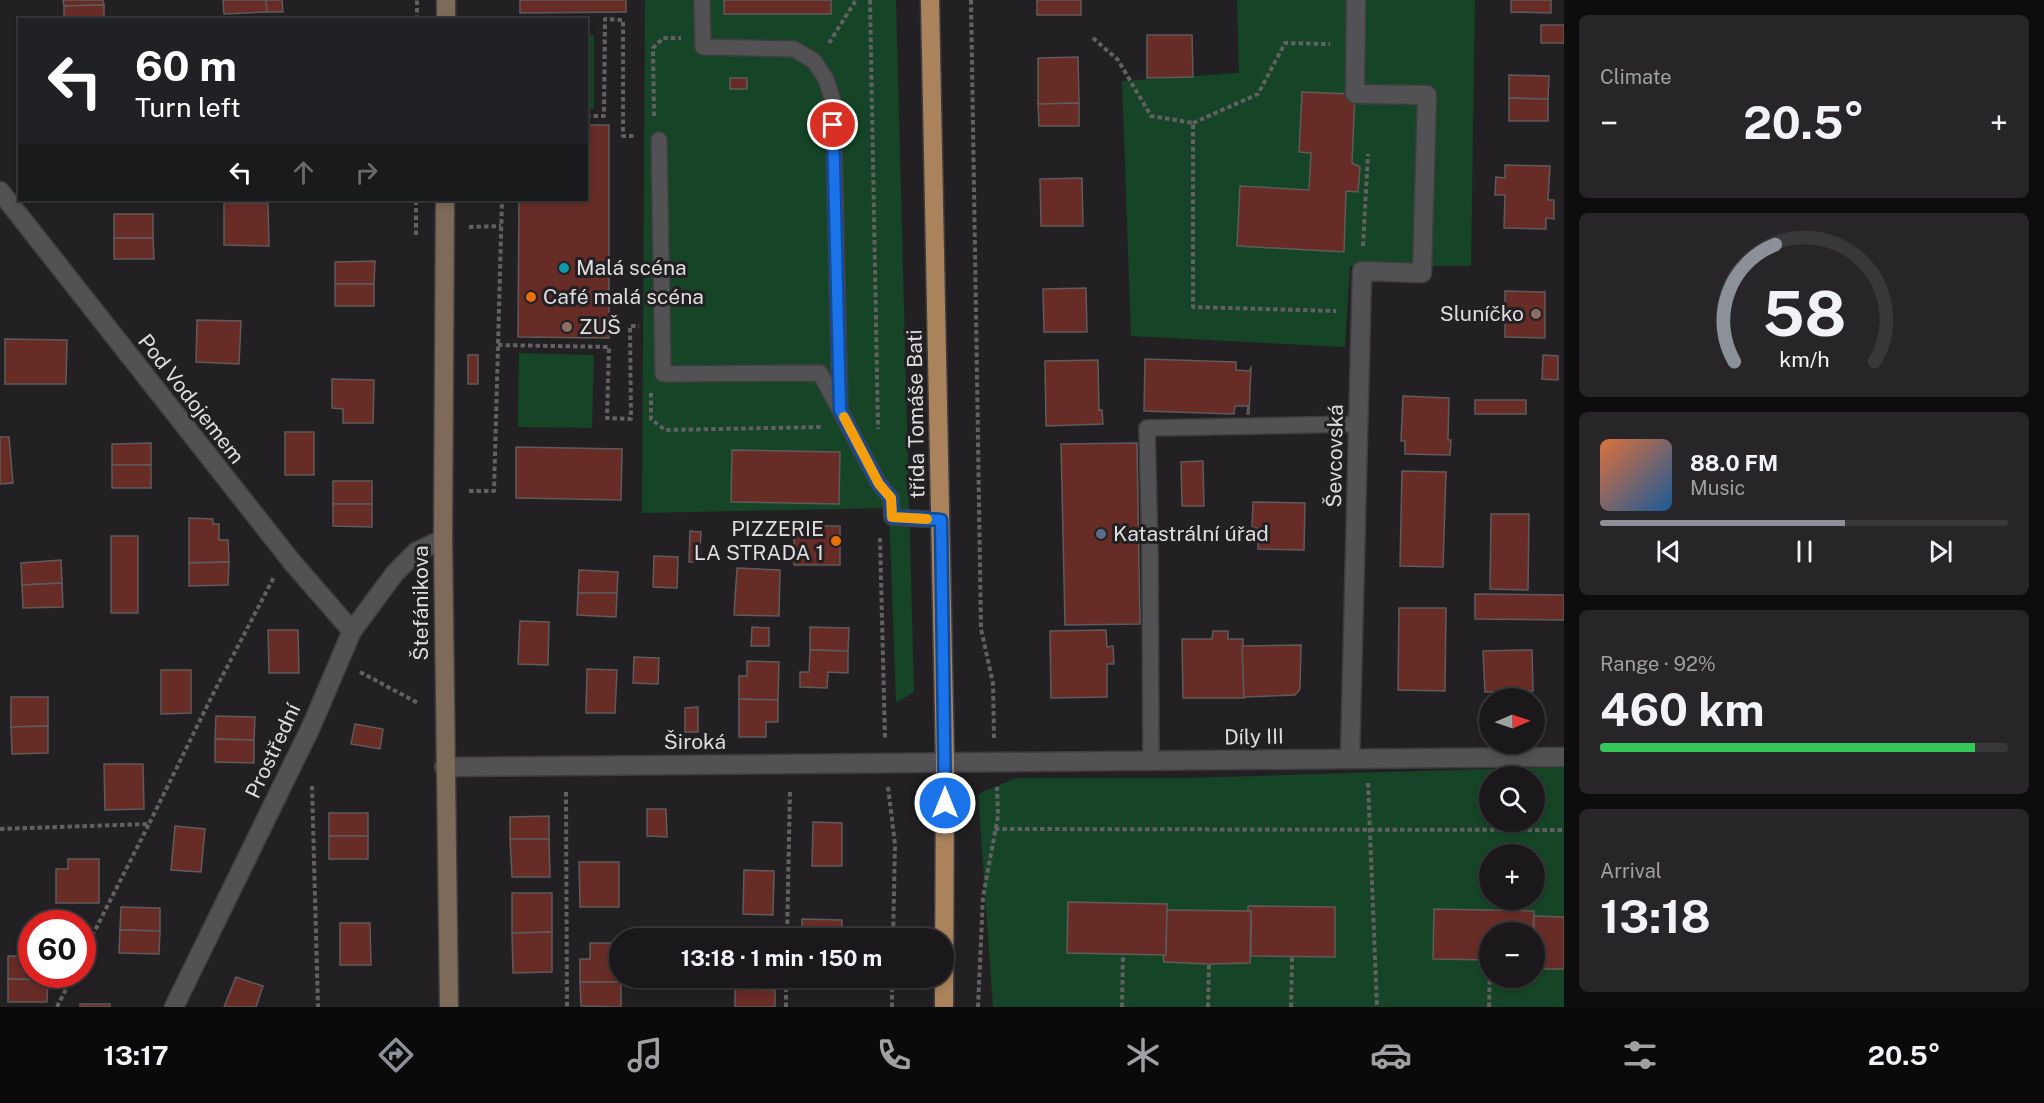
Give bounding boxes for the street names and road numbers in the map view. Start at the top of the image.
street label: Pod Vodojemem [133,329,250,468]
street label: třída Tomáše Bati [902,329,929,499]
street label: Ševcovská [1321,404,1348,508]
street label: Štefánikova [408,545,433,661]
street label: Prostřední [240,699,306,802]
street label: Díly III [1224,723,1284,750]
street label: Široká [664,729,726,754]

